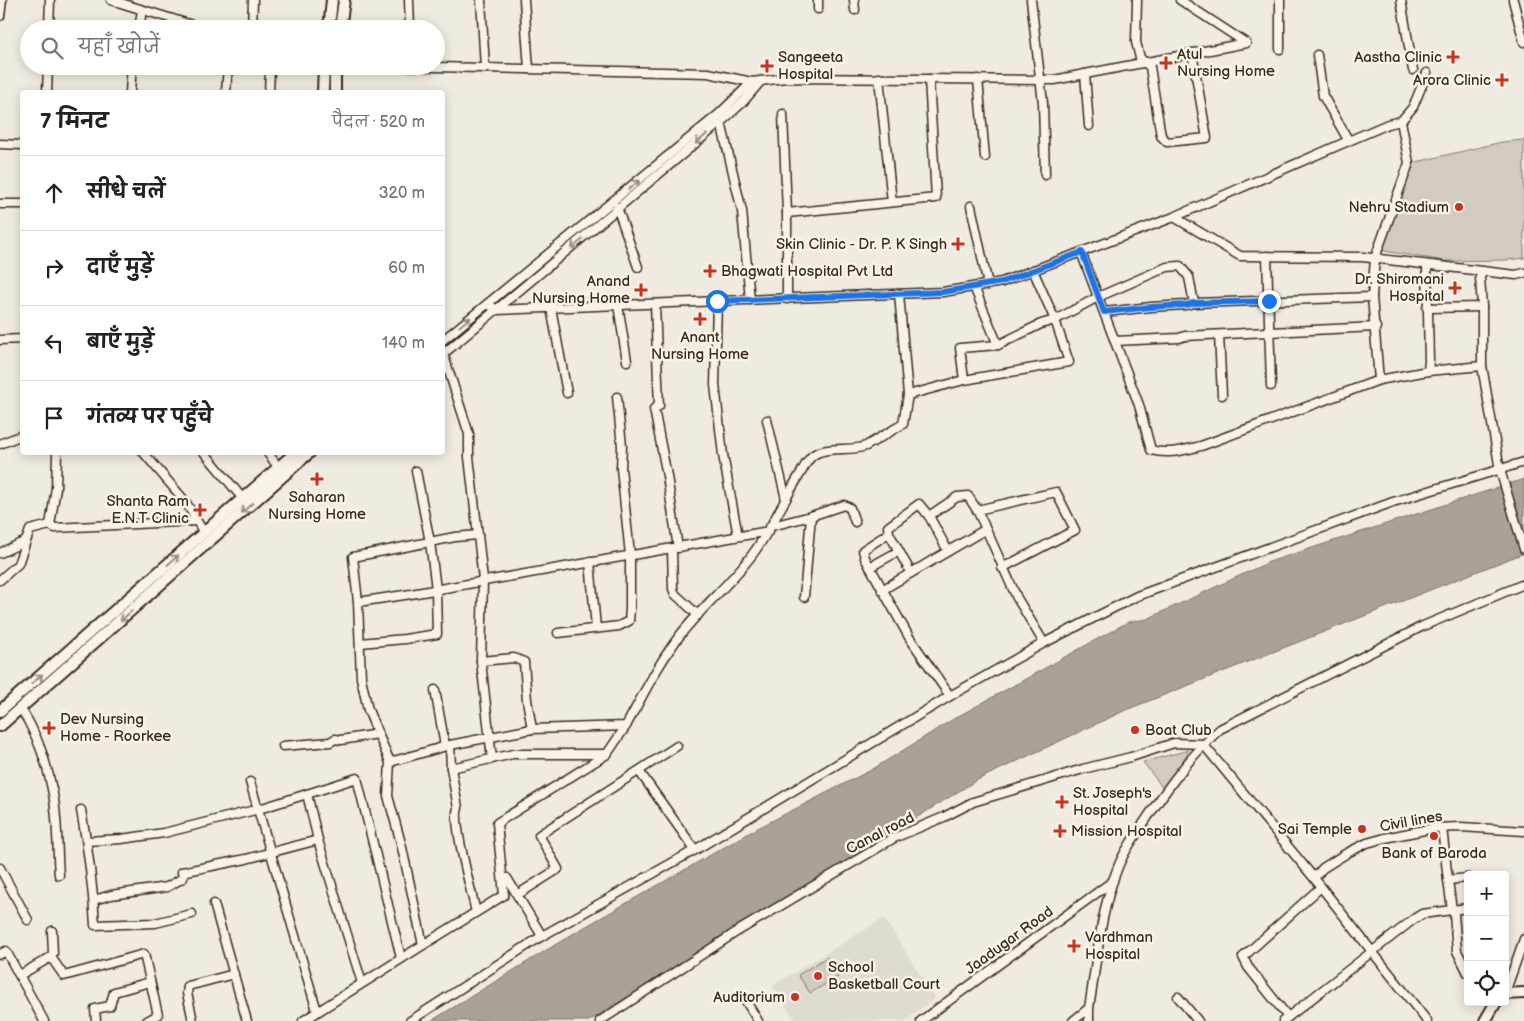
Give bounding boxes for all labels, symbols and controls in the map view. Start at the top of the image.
search box [20,20,445,75]
icon: search [38,34,66,62]
text: यहाँ खोजें [78,36,160,59]
place label: Atul Nursing Home [1177,45,1275,81]
place label: Sangeeta Hospital [778,48,843,84]
place label: Aastha Clinic [1354,48,1442,67]
marker: Aastha Clinic [1446,50,1460,64]
marker: Atul Nursing Home [1159,56,1173,70]
marker: Sangeeta Hospital [760,59,774,73]
place label: Arora Clinic [1413,71,1491,90]
marker: Arora Clinic [1495,73,1509,87]
text: 7 मिनट [40,109,108,134]
text: पैदल · 520 m [332,113,425,132]
one-way arrow [694,133,707,145]
icon: ahead [40,179,68,207]
one-way arrow [627,179,640,190]
text: सीधे चलें [87,181,165,204]
text: 320 m [379,184,425,203]
place label: Nehru Stadium [1348,198,1449,217]
marker: Nehru Stadium [1453,201,1465,213]
place label: Skin Clinic - Dr. P. K Singh [776,235,947,254]
marker: Skin Clinic - Dr. P. K Singh [951,237,965,251]
one-way arrow [570,238,583,250]
icon: right [40,254,68,282]
text: दाएँ मुड़ें [87,256,153,279]
text: 60 m [388,259,425,278]
place label: Bhagwati Hospital Pvt Ltd [721,262,893,281]
marker: Bhagwati Hospital Pvt Ltd [703,264,717,278]
place label: Dr. Shiromani Hospital [1354,270,1444,306]
place label: Anand Nursing Home [532,272,630,308]
marker: Dr. Shiromani Hospital [1448,281,1462,295]
marker: Anand Nursing Home [634,283,648,297]
route start [706,290,729,313]
route end [1258,290,1281,313]
marker: Anant Nursing Home [693,312,707,326]
one-way arrow [458,317,471,328]
place label: Anant Nursing Home [651,328,749,364]
icon: left [40,329,68,357]
text: बाएँ मुड़ें [87,331,154,354]
text: 140 m [382,334,425,353]
icon: arrive [40,404,68,432]
text: गंतव्य पर पहुँचे [87,406,213,429]
marker: Saharan Nursing Home [310,472,324,486]
place label: Saharan Nursing Home [268,488,366,524]
place label: Shanta Ram E.N.T Clinic [106,492,189,528]
one-way arrow [241,502,254,514]
marker: Shanta Ram E.N.T Clinic [193,503,207,517]
one-way arrow [166,555,179,566]
one-way arrow [119,610,132,622]
one-way arrow [30,673,43,684]
place label: Dev Nursing Home - Roorkee [60,710,171,746]
marker: Dev Nursing Home - Roorkee [42,721,56,735]
place label: Boat Club [1145,721,1212,740]
marker: Boat Club [1129,724,1141,736]
place label: St. Joseph's Hospital [1073,784,1152,820]
marker: St. Joseph's Hospital [1055,795,1069,809]
street label: Civil lines [1378,807,1445,836]
street label: Canal road [843,808,918,859]
place label: Sai Temple [1278,820,1352,839]
place label: Mission Hospital [1071,822,1182,841]
marker: Sai Temple [1356,823,1368,835]
marker: Mission Hospital [1053,824,1067,838]
marker: Bank of Baroda [1428,830,1440,842]
place label: Bank of Baroda [1381,844,1487,863]
map controls [1464,871,1509,1006]
button: + [1464,871,1509,916]
street label: Jaadugar Road [961,902,1057,979]
button: − [1464,916,1509,961]
place label: Vardhman Hospital [1085,928,1153,964]
marker: Vardhman Hospital [1067,939,1081,953]
place label: School Basketball Court [828,958,940,994]
button: locate [1464,961,1509,1006]
marker: School Basketball Court [812,970,824,982]
place label: Auditorium [713,988,785,1007]
marker: Auditorium [789,991,801,1003]

